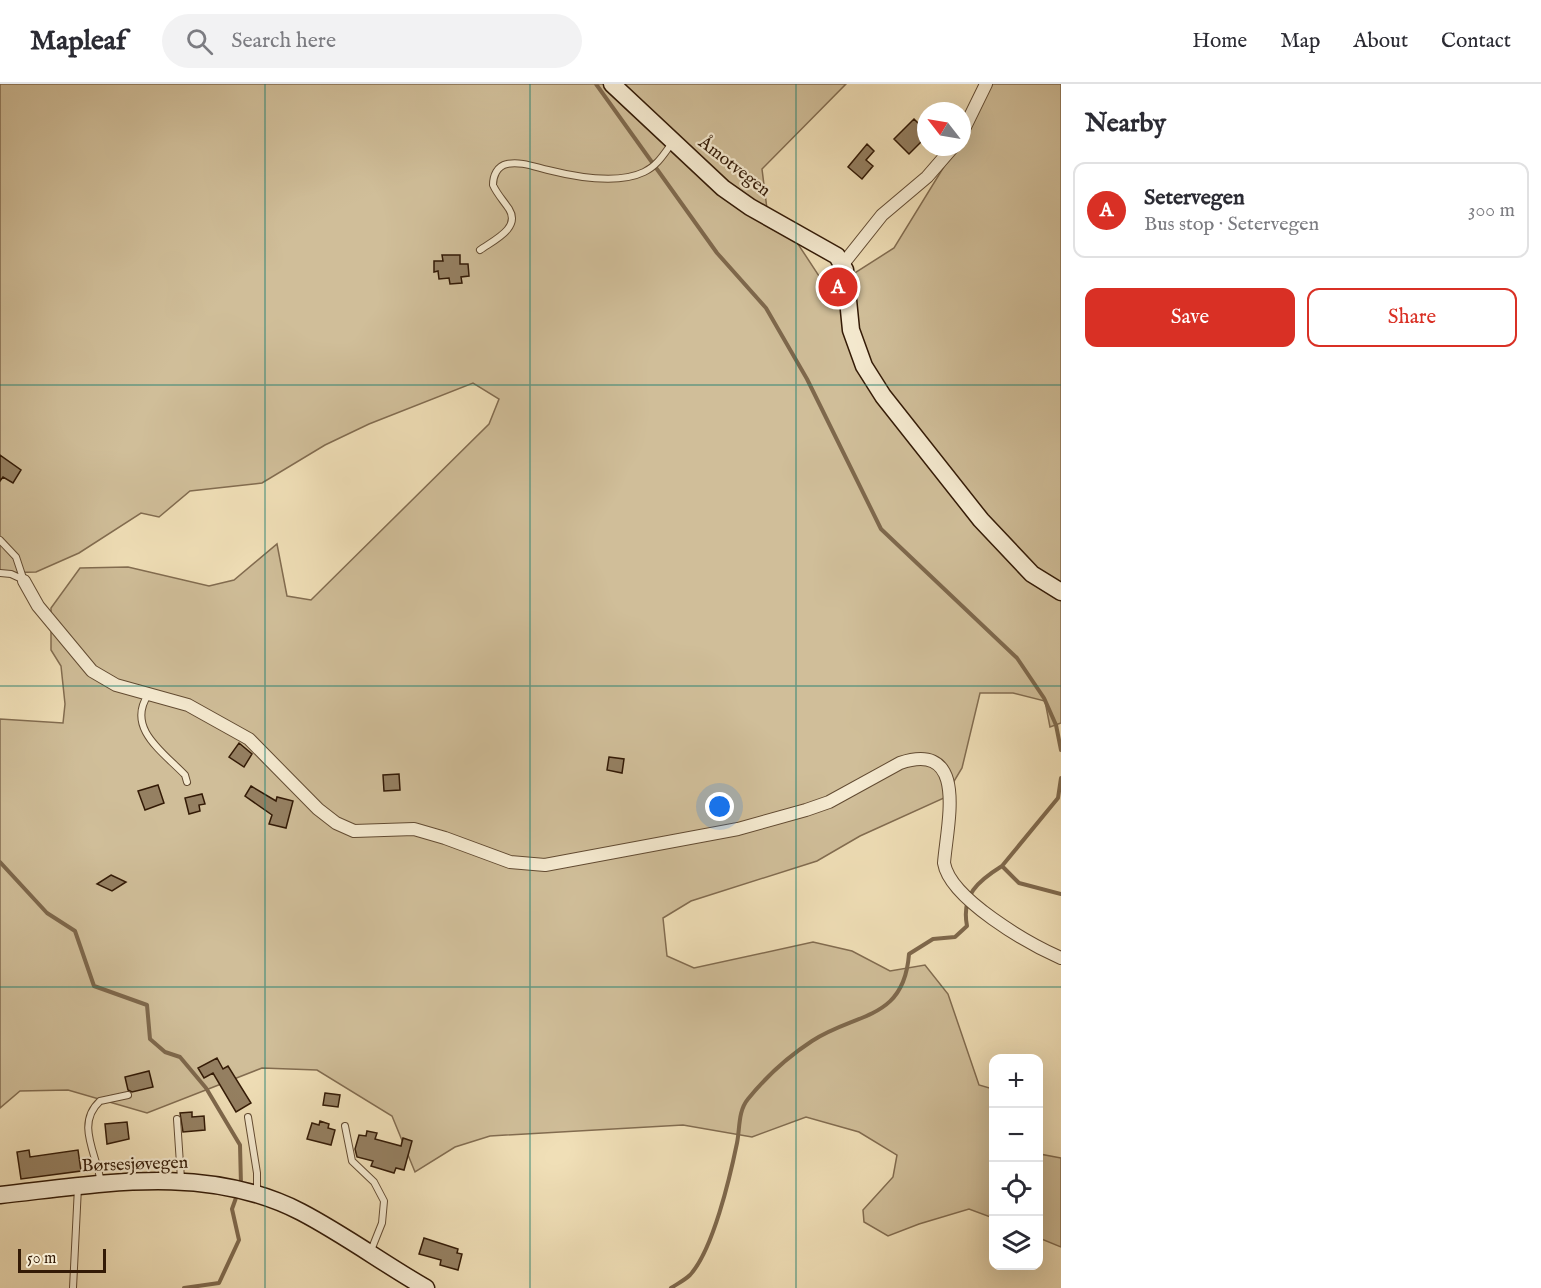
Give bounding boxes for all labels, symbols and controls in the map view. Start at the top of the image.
search box [162,14,582,68]
text: Mapleaf [30,24,126,59]
icon: search [183,25,216,58]
text: Search here [231,27,336,55]
text: Home [1192,28,1247,55]
text: Map [1280,28,1320,55]
text: About [1353,28,1408,55]
text: Contact [1441,28,1511,55]
north arrow [917,102,971,156]
text: Nearby [1085,107,1166,140]
street label: Åmotvegen [692,129,776,203]
text: Setervegen [1144,184,1245,212]
text: A [1100,198,1113,223]
text: 300 m [1468,198,1515,223]
text: Bus stop · Setervegen [1144,212,1319,237]
pin: A [818,264,858,310]
button: Save [1085,288,1295,347]
button: Share [1307,288,1517,347]
your location [705,792,734,821]
map controls [989,1054,1043,1270]
button: + [989,1054,1043,1108]
button: − [989,1108,1043,1162]
street label: Børsesjøvegen [81,1152,189,1178]
button: locate [989,1162,1043,1216]
button: layers [989,1216,1043,1270]
scale bar [18,1246,106,1274]
text: 50 m [27,1249,56,1269]

